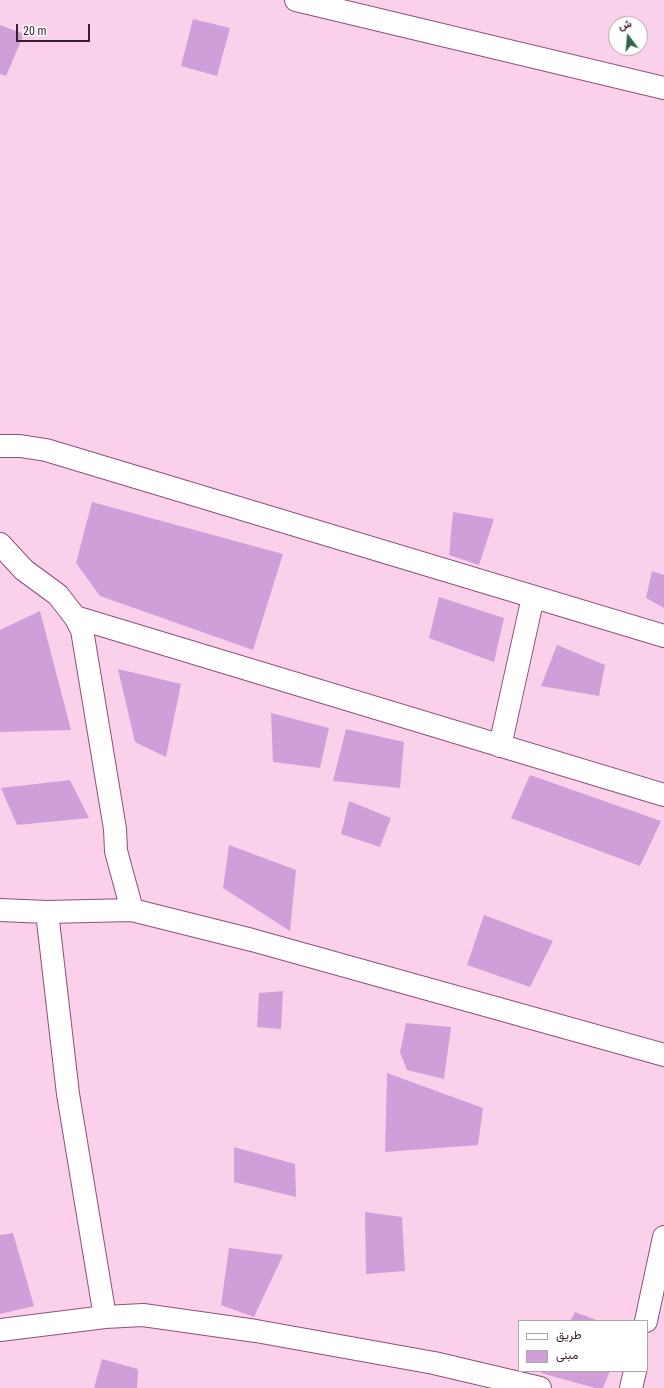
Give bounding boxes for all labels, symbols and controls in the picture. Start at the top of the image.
scale bar [18,16,92,42]
north arrow [608,16,648,56]
text: ش [617,17,633,33]
text: 20 m [23,24,47,38]
legend [518,1320,648,1372]
text: طريق [556,1328,581,1342]
text: مبنى [556,1348,578,1362]

